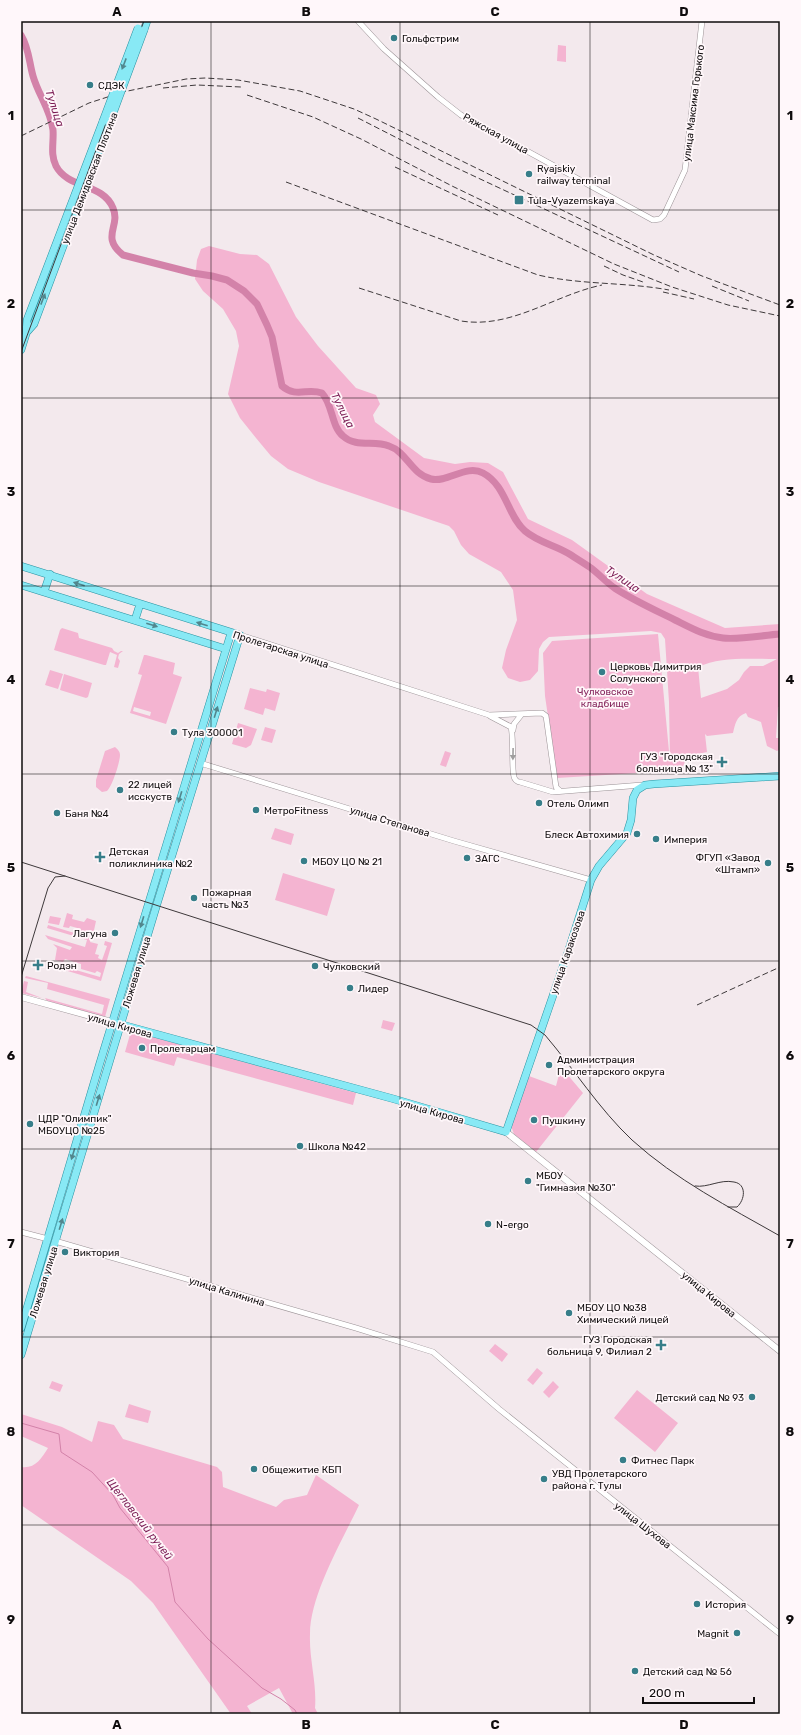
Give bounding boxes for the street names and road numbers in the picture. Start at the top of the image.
street label: улица Максима Горького [681,44,707,162]
street label: улица Демидовская Плотина [59,111,121,246]
street label: Ряжская улица [461,111,530,157]
street label: Пролетарская улица [231,629,330,671]
street label: улица Степанова [348,804,431,840]
street label: улица Каракозова [548,909,588,996]
street label: Ложевая улица [120,935,154,1010]
street label: улица Кирова [86,1011,153,1041]
street label: улица Кирова [398,1097,465,1127]
street label: Ложевая улица [27,1245,61,1320]
street label: улица Кирова [679,1269,738,1320]
street label: улица Калинина [187,1275,266,1309]
street label: улица Шухова [612,1500,673,1552]

